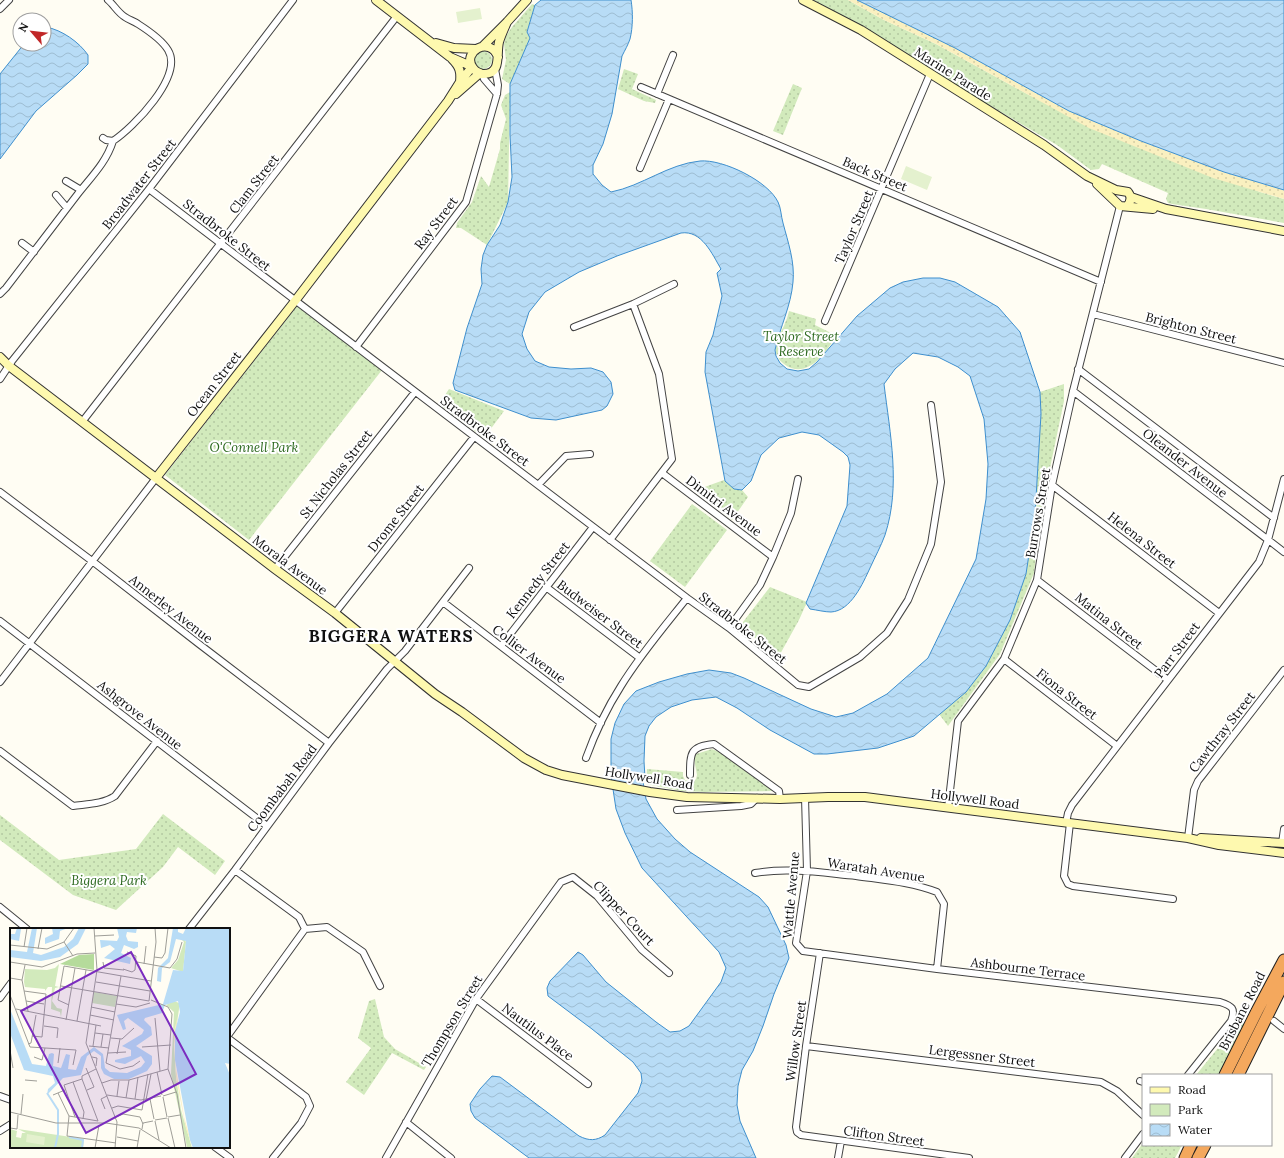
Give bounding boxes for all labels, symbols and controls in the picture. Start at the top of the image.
north arrow [12,12,52,52]
text: N [15,20,32,34]
street label: Marine Parade [911,44,995,104]
street label: Broadwater Street [98,135,180,233]
street label: Clam Street [225,151,283,217]
street label: Back Street [840,153,910,195]
street label: Taylor Street [831,188,877,266]
street label: Ray Street [411,193,461,253]
street label: Stradbroke Street [179,195,275,275]
street label: Brighton Street [1144,308,1238,348]
park label: Taylor Street Reserve [763,328,839,360]
street label: Ocean Street [183,348,245,420]
street label: Stradbroke Street [437,392,533,470]
street label: Oleander Avenue [1139,424,1231,502]
street label: St Nicholas Street [296,426,376,522]
park label: O'Connell Park [210,439,299,456]
street label: Burrows Street [1022,467,1054,559]
street label: Dimitri Avenue [683,472,765,540]
street label: Drome Street [364,481,428,555]
street label: Helena Street [1104,508,1180,572]
street label: Morala Avenue [249,531,331,599]
street label: Kennedy Street [503,538,573,622]
street label: Annerley Avenue [125,570,216,647]
street label: Budweiser Street [554,576,646,652]
street label: Stradbroke Street [695,588,791,668]
street label: Matina Street [1071,589,1147,653]
street label: Parr Street [1150,619,1204,681]
street label: Collier Avenue [489,621,569,687]
district label: BIGGERA WATERS [308,625,474,647]
street label: Fiona Street [1033,665,1101,723]
street label: Ashgrove Avenue [93,676,186,754]
street label: Cawthray Street [1185,688,1259,776]
street label: Coombabah Road [243,740,321,835]
street label: Hollywell Road [604,763,695,793]
street label: Hollywell Road [930,785,1021,813]
street label: Wattle Avenue [779,851,803,939]
street label: Waratah Avenue [826,854,926,886]
park label: Biggera Park [71,872,147,889]
street label: Clipper Court [589,877,659,949]
inset map [10,928,230,1148]
street label: Ashbourne Terrace [969,953,1086,984]
street label: Brisbane Road [1215,969,1269,1053]
street label: Thompson Street [418,972,486,1070]
street label: Nautilus Place [499,999,577,1065]
street label: Willow Street [782,999,810,1083]
street label: Lergessner Street [928,1041,1036,1071]
legend [1142,1074,1272,1146]
text: Road [1178,1082,1206,1097]
text: Park [1178,1102,1204,1117]
street label: Clifton Street [842,1122,926,1150]
text: Water [1178,1122,1213,1137]

